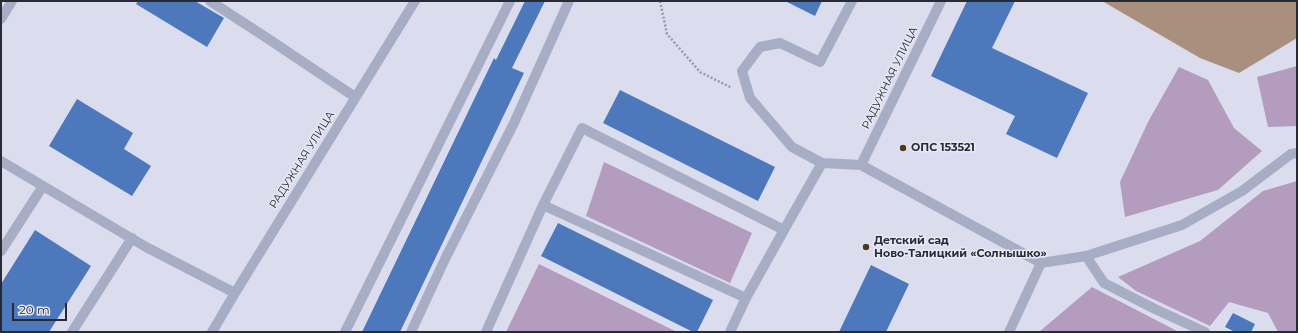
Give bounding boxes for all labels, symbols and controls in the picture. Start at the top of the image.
street label: РАДУЖНАЯ УЛИЦА [859,25,921,131]
street label: РАДУЖНАЯ УЛИЦА [267,109,337,211]
place label: ОПС 153521 [911,141,975,155]
marker: ОПС 153521 [898,143,908,153]
place label: Детский сад Ново-Талицкий «Солнышко» [874,234,1047,260]
marker: Детский сад Ново-Талицкий «Солнышко» [861,242,871,252]
scale bar [14,295,69,321]
text: 20 m [19,302,50,317]

